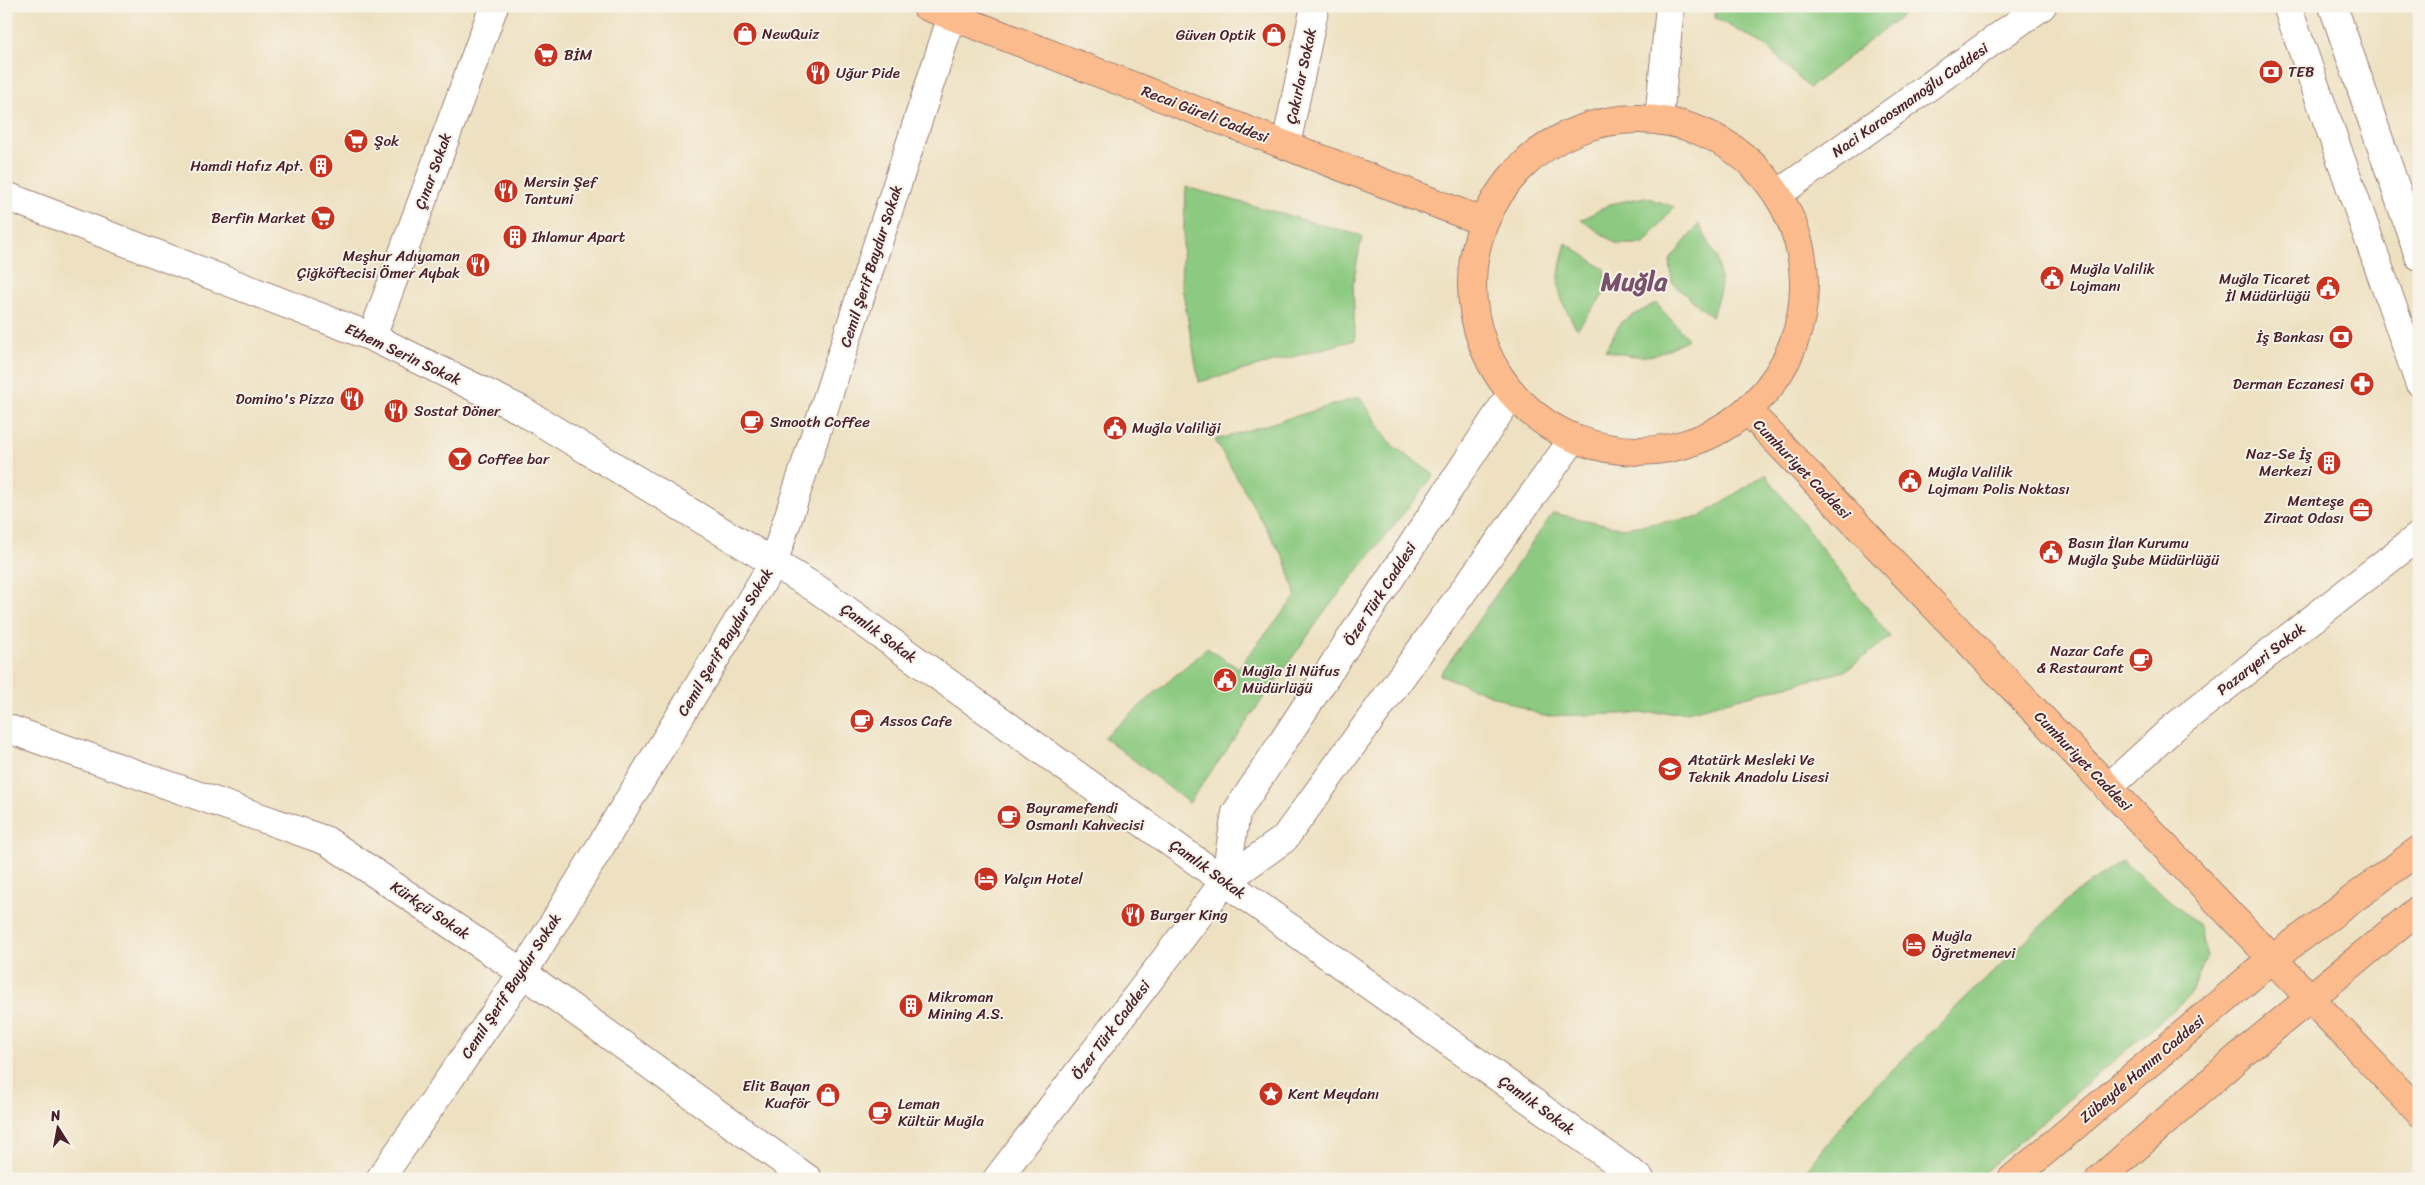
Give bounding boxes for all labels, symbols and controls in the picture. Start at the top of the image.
shop icon: NewQuiz [732,21,758,47]
place label: NewQuiz [762,21,820,47]
place label: Güven Optik [1176,22,1256,48]
shop icon: Güven Optik [1261,22,1287,48]
street label: Çakırlar Sokak [1278,26,1324,126]
street label: Naci Karaosmanoğlu Caddesi [1826,35,1995,164]
supermarket icon: BİM [533,42,559,68]
place label: BİM [564,42,592,68]
bank icon: TEB [2258,59,2284,85]
place label: TEB [2288,59,2315,85]
restaurant icon: Uğur Pide [805,60,831,86]
place label: Uğur Pide [836,60,900,86]
street label: Recai Güreli Caddesi [1138,78,1273,150]
supermarket icon: Şok [343,128,369,154]
place label: Şok [374,128,400,154]
street label: Çınar Sokak [407,128,459,213]
place label: Hamdi Hafız Apt. [190,153,304,179]
building icon: Hamdi Hafız Apt. [308,153,334,179]
place label: Mersin Şef Tantuni [524,169,599,212]
restaurant icon: Mersin Şef Tantuni [493,178,519,204]
street label: Cemil Şerif Baydur Sokak [832,181,910,351]
place label: Berfin Market [211,205,306,231]
supermarket icon: Berfin Market [310,205,336,231]
building icon: Ihlamur Apart [502,224,528,250]
place label: Ihlamur Apart [531,224,626,250]
place label: Meşhur Adıyaman Çiğköftecisi Ömer Aybak [297,243,460,286]
restaurant icon: Meşhur Adıyaman Çiğköftecisi Ömer Aybak [465,252,491,278]
place label: Muğla Valilik Lojmanı [2070,256,2156,299]
district label: Muğla [1600,259,1668,304]
public building icon: Muğla Valilik Lojmanı [2039,265,2065,291]
place label: Muğla Ticaret İl Müdürlüğü [2219,266,2311,309]
public building icon: Muğla Ticaret İl Müdürlüğü [2315,275,2341,301]
street label: Ethem Serin Sokak [341,316,466,393]
place label: İş Bankası [2255,324,2324,350]
bank icon: İş Bankası [2328,324,2354,350]
place label: Derman Eczanesi [2233,371,2345,397]
pharmacy icon: Derman Eczanesi [2349,371,2375,397]
place label: Domino's Pizza [236,386,334,412]
restaurant icon: Domino's Pizza [339,386,365,412]
restaurant icon: Sostat Döner [383,398,409,424]
place label: Sostat Döner [414,398,501,424]
cafe icon: Smooth Coffee [739,409,765,435]
place label: Smooth Coffee [770,409,870,435]
street label: Cumhuriyet Caddesi [1747,412,1858,526]
public building icon: Muğla Valiliği [1102,415,1128,441]
place label: Muğla Valiliği [1132,415,1221,441]
place label: Naz-Se İş Merkezi [2246,441,2313,484]
bar icon: Coffee bar [447,446,473,472]
place label: Coffee bar [478,446,550,472]
building icon: Naz-Se İş Merkezi [2316,450,2342,476]
place label: Muğla Valilik Lojmanı Polis Noktası [1928,459,2070,502]
public building icon: Muğla Valilik Lojmanı Polis Noktası [1897,468,1923,494]
place label: Menteşe Ziraat Odası [2264,488,2344,531]
office icon: Menteşe Ziraat Odası [2348,497,2374,523]
place label: Basın İlan Kurumu Muğla Şube Müdürlüğü [2068,530,2220,573]
street label: Özer Türk Caddesi [1337,536,1424,651]
public building icon: Basın İlan Kurumu Muğla Şube Müdürlüğü [2038,539,2064,565]
street label: Cemil Şerif Baydur Sokak [670,563,780,721]
street label: Çamlık Sokak [835,596,923,670]
street label: Pazaryeri Sokak [2211,616,2311,702]
place label: Nazar Cafe & Restaurant [2036,638,2124,681]
cafe icon: Nazar Cafe & Restaurant [2128,647,2154,673]
place label: Muğla İl Nüfus Müdürlüğü [1242,658,1340,701]
public building icon: Muğla İl Nüfus Müdürlüğü [1212,667,1238,693]
street label: Cumhuriyet Caddesi [2028,704,2139,818]
cafe icon: Assos Cafe [849,708,875,734]
place label: Assos Cafe [879,708,952,734]
place label: Atatürk Mesleki Ve Teknik Anadolu Lisesi [1687,747,1830,790]
school or university icon: Atatürk Mesleki Ve Teknik Anadolu Lisesi [1657,756,1683,782]
place label: Bayramefendi Osmanlı Kahvecisi [1026,795,1145,838]
cafe icon: Bayramefendi Osmanlı Kahvecisi [996,804,1022,830]
street label: Çamlık Sokak [1164,832,1252,906]
hotel icon: Yalçın Hotel [973,866,999,892]
place label: Yalçın Hotel [1004,866,1084,892]
street label: Kürkçü Sokak [385,874,476,947]
restaurant icon: Burger King [1120,902,1146,928]
place label: Burger King [1150,902,1228,928]
street label: Cemil Şerif Baydur Sokak [454,908,568,1064]
place label: Muğla Öğretmenevi [1932,923,2016,966]
hotel icon: Muğla Öğretmenevi [1901,932,1927,958]
street label: Özer Türk Caddesi [1065,974,1158,1085]
place label: Mikroman Mining A.S. [928,984,1005,1027]
building icon: Mikroman Mining A.S. [898,993,924,1019]
street label: Zübeyde Hanım Caddesi [2073,1008,2211,1130]
street label: Çamlık Sokak [1493,1068,1581,1142]
place label: Elit Bayan Kuaför [743,1073,811,1116]
place icon: Kent Meydanı [1258,1081,1284,1107]
place label: Kent Meydanı [1288,1081,1379,1107]
shop icon: Elit Bayan Kuaför [815,1082,841,1108]
place label: Leman Kültür Muğla [898,1091,984,1134]
cafe icon: Leman Kültür Muğla [867,1100,893,1126]
north arrow [32,1102,82,1152]
text: N [47,1102,63,1129]

